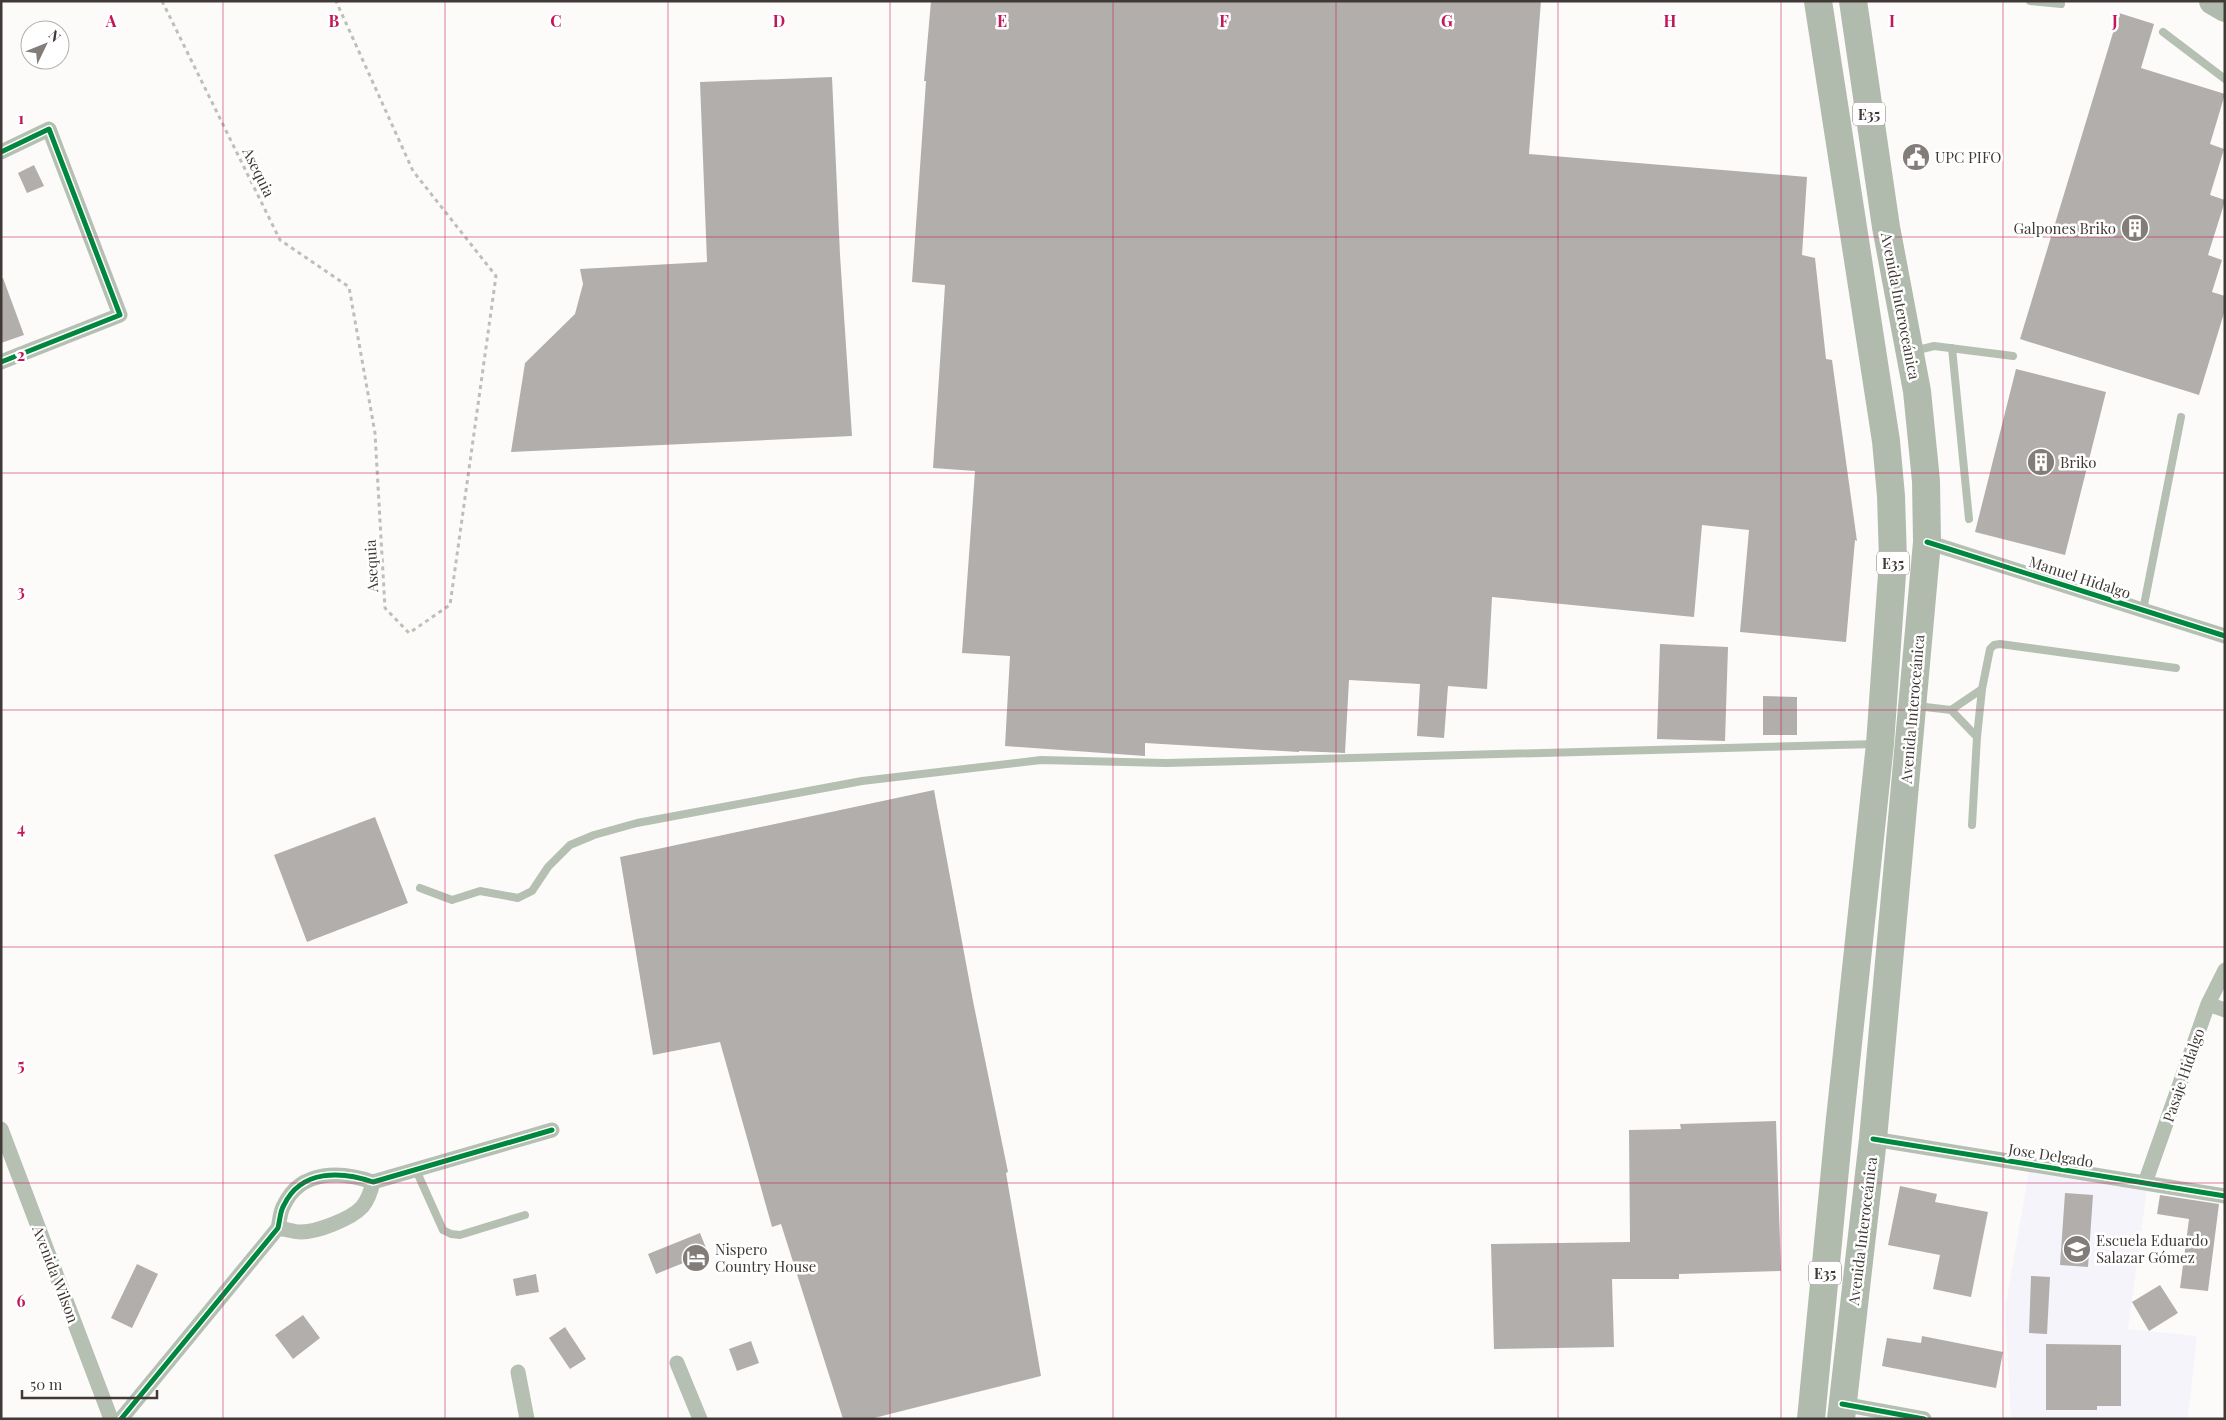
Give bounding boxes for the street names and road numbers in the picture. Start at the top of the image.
road number: E35 [1853,102,1885,126]
street label: Asequia [238,143,280,201]
street label: Avenida Interoceánica [1877,230,1925,382]
street label: Asequia [360,539,382,594]
street label: Manuel Hidalgo [2027,551,2133,603]
road number: E35 [1877,552,1909,574]
street label: Avenida Interoceánica [1895,633,1929,785]
street label: Pasaje Hidalgo [2158,1025,2208,1125]
street label: Jose Delgado [2006,1138,2095,1172]
street label: Avenida Interoceánica [1843,1155,1881,1307]
street label: Avenida Wilson [28,1222,84,1326]
road number: E35 [1809,1262,1841,1284]

